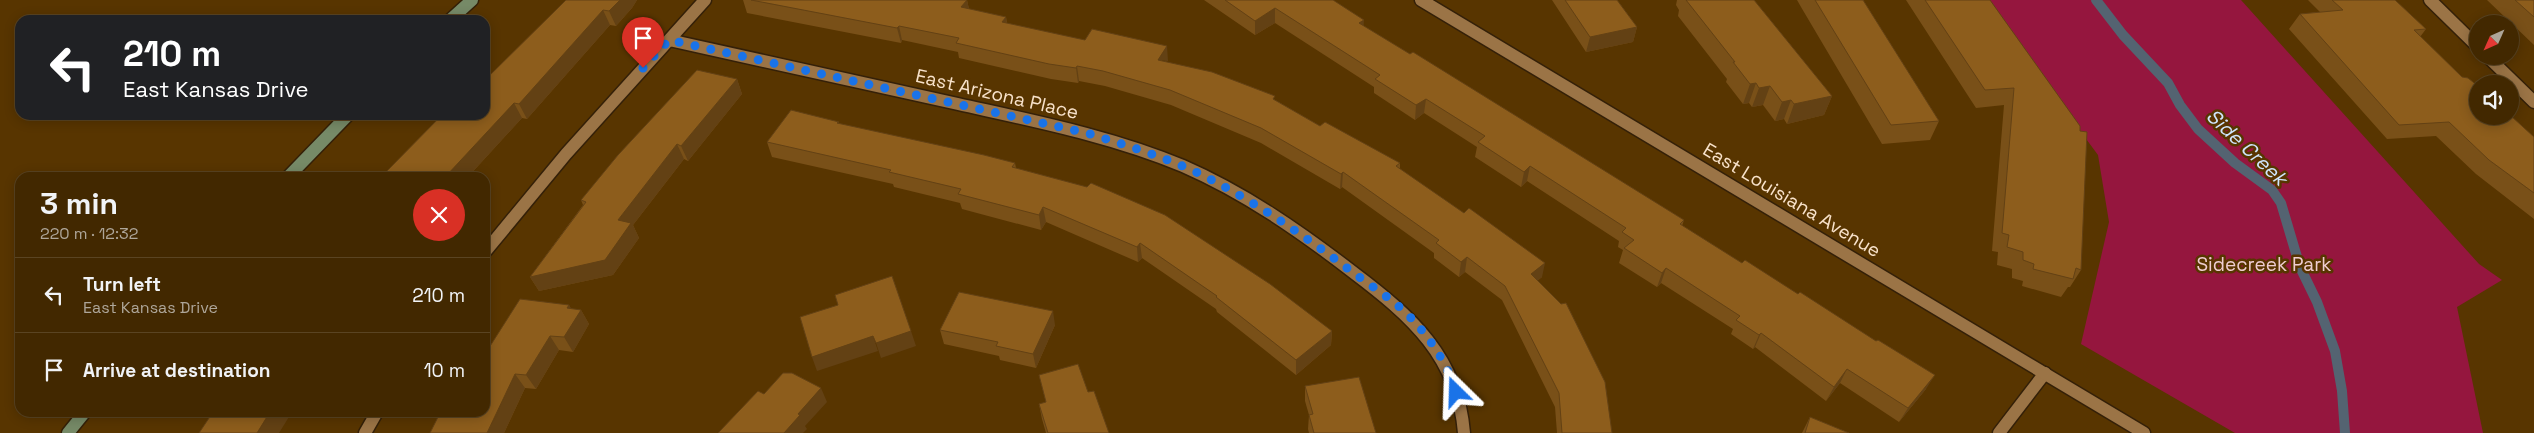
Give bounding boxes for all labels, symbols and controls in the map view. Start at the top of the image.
north arrow [2469,15,2519,65]
map controls [2469,15,2519,125]
pin [622,17,664,68]
icon: arrive [629,24,657,52]
text: 210 m [123,32,221,76]
icon: left [40,35,105,100]
street label: East Arizona Place [913,63,1081,125]
text: East Kansas Drive [123,75,309,103]
button: sound [2469,75,2519,125]
water label: Side Creek [2201,103,2295,193]
street label: East Louisiana Avenue [1698,137,1886,263]
text: 3 min [40,184,118,223]
button: close [413,189,465,241]
text: 220 m · 12:32 [40,223,138,244]
park label: Sidecreek Park [2196,252,2332,277]
text: Turn left [83,272,161,297]
icon: left [40,281,68,309]
text: 210 m [412,283,465,308]
text: East Kansas Drive [83,297,218,318]
icon: arrive [40,356,68,384]
text: Arrive at destination [83,358,271,383]
text: 10 m [424,358,465,383]
position arrow [1429,365,1481,417]

